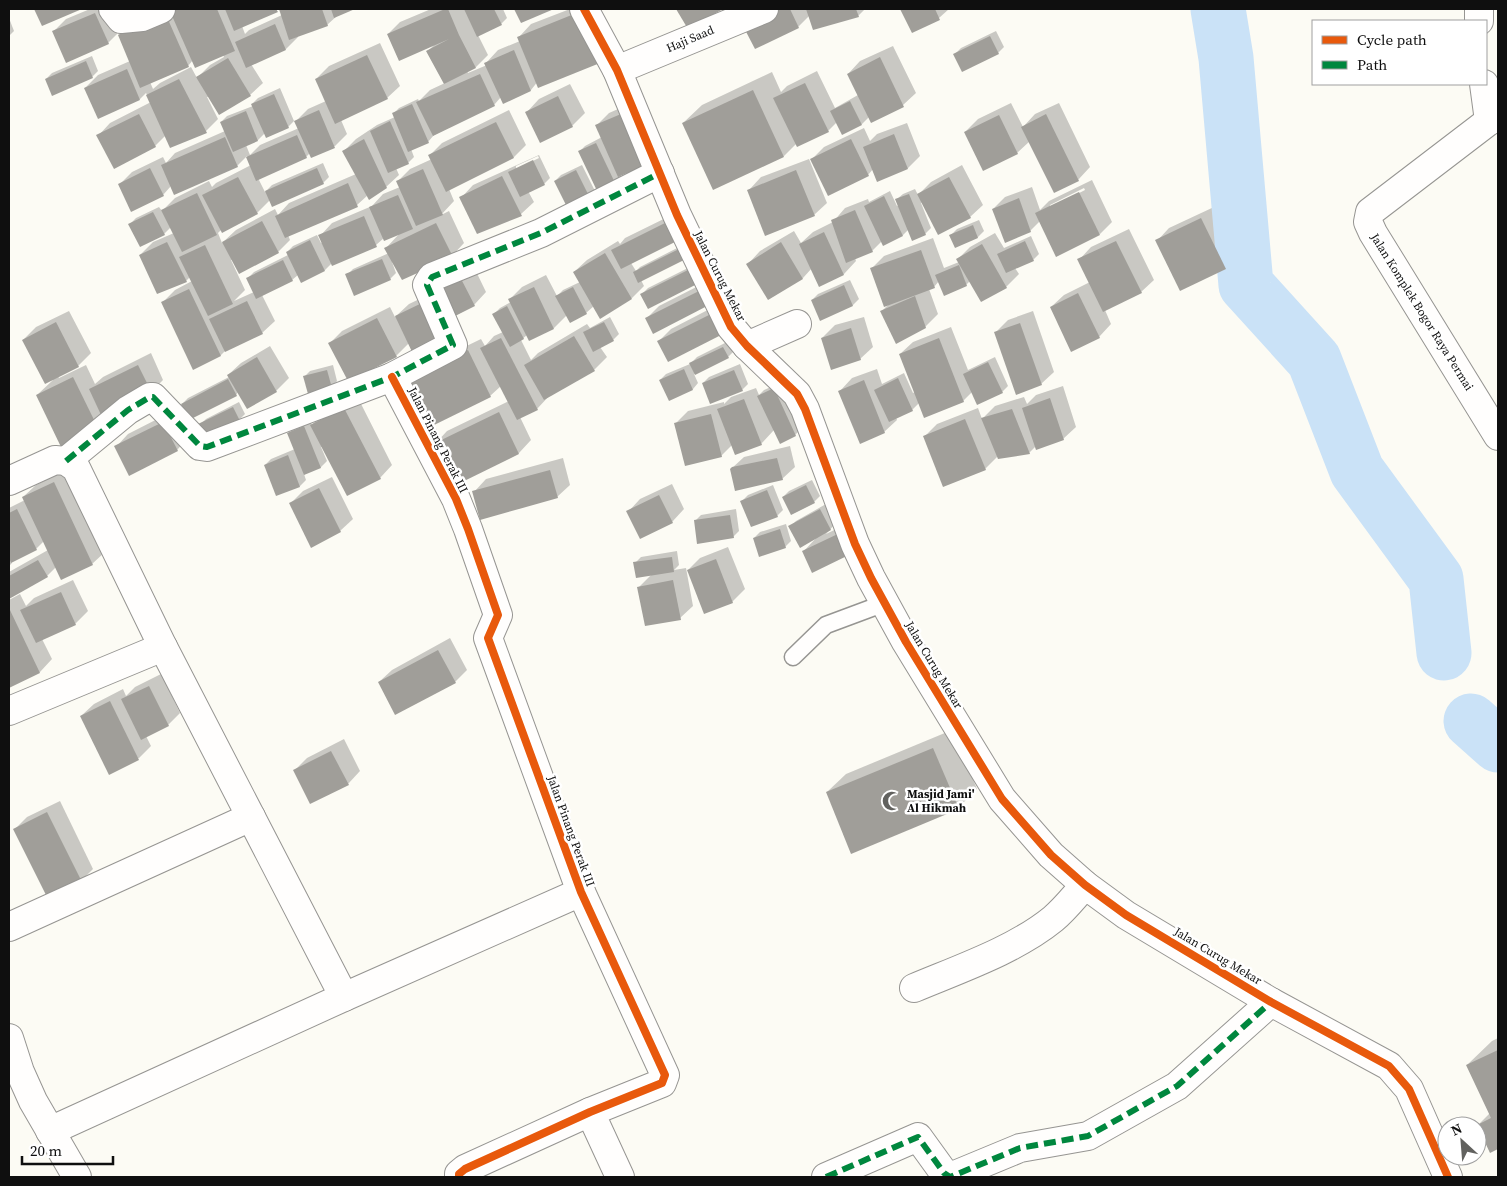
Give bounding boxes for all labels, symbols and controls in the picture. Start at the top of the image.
legend [1312,20,1487,85]
street label: Haji Saad [664,22,716,56]
text: Cycle path [1357,29,1427,50]
text: Path [1357,54,1387,75]
street label: Jalan Curug Mekar [690,227,750,324]
street label: Jalan Komplek Bogor Raya Permai [1366,230,1477,394]
street label: Jalan Pinang Perak III [404,383,472,496]
street label: Jalan Curug Mekar [901,617,966,712]
street label: Jalan Pinang Perak III [543,772,599,889]
place label: Masjid Jami' Al Hikmah [907,786,975,816]
mosque icon: Masjid Jami' Al Hikmah [881,790,903,812]
street label: Jalan Curug Mekar [1170,923,1265,988]
north arrow [1437,1116,1487,1166]
text: N [1447,1118,1465,1141]
scale bar [22,1134,114,1166]
text: 20 m [30,1140,62,1161]

